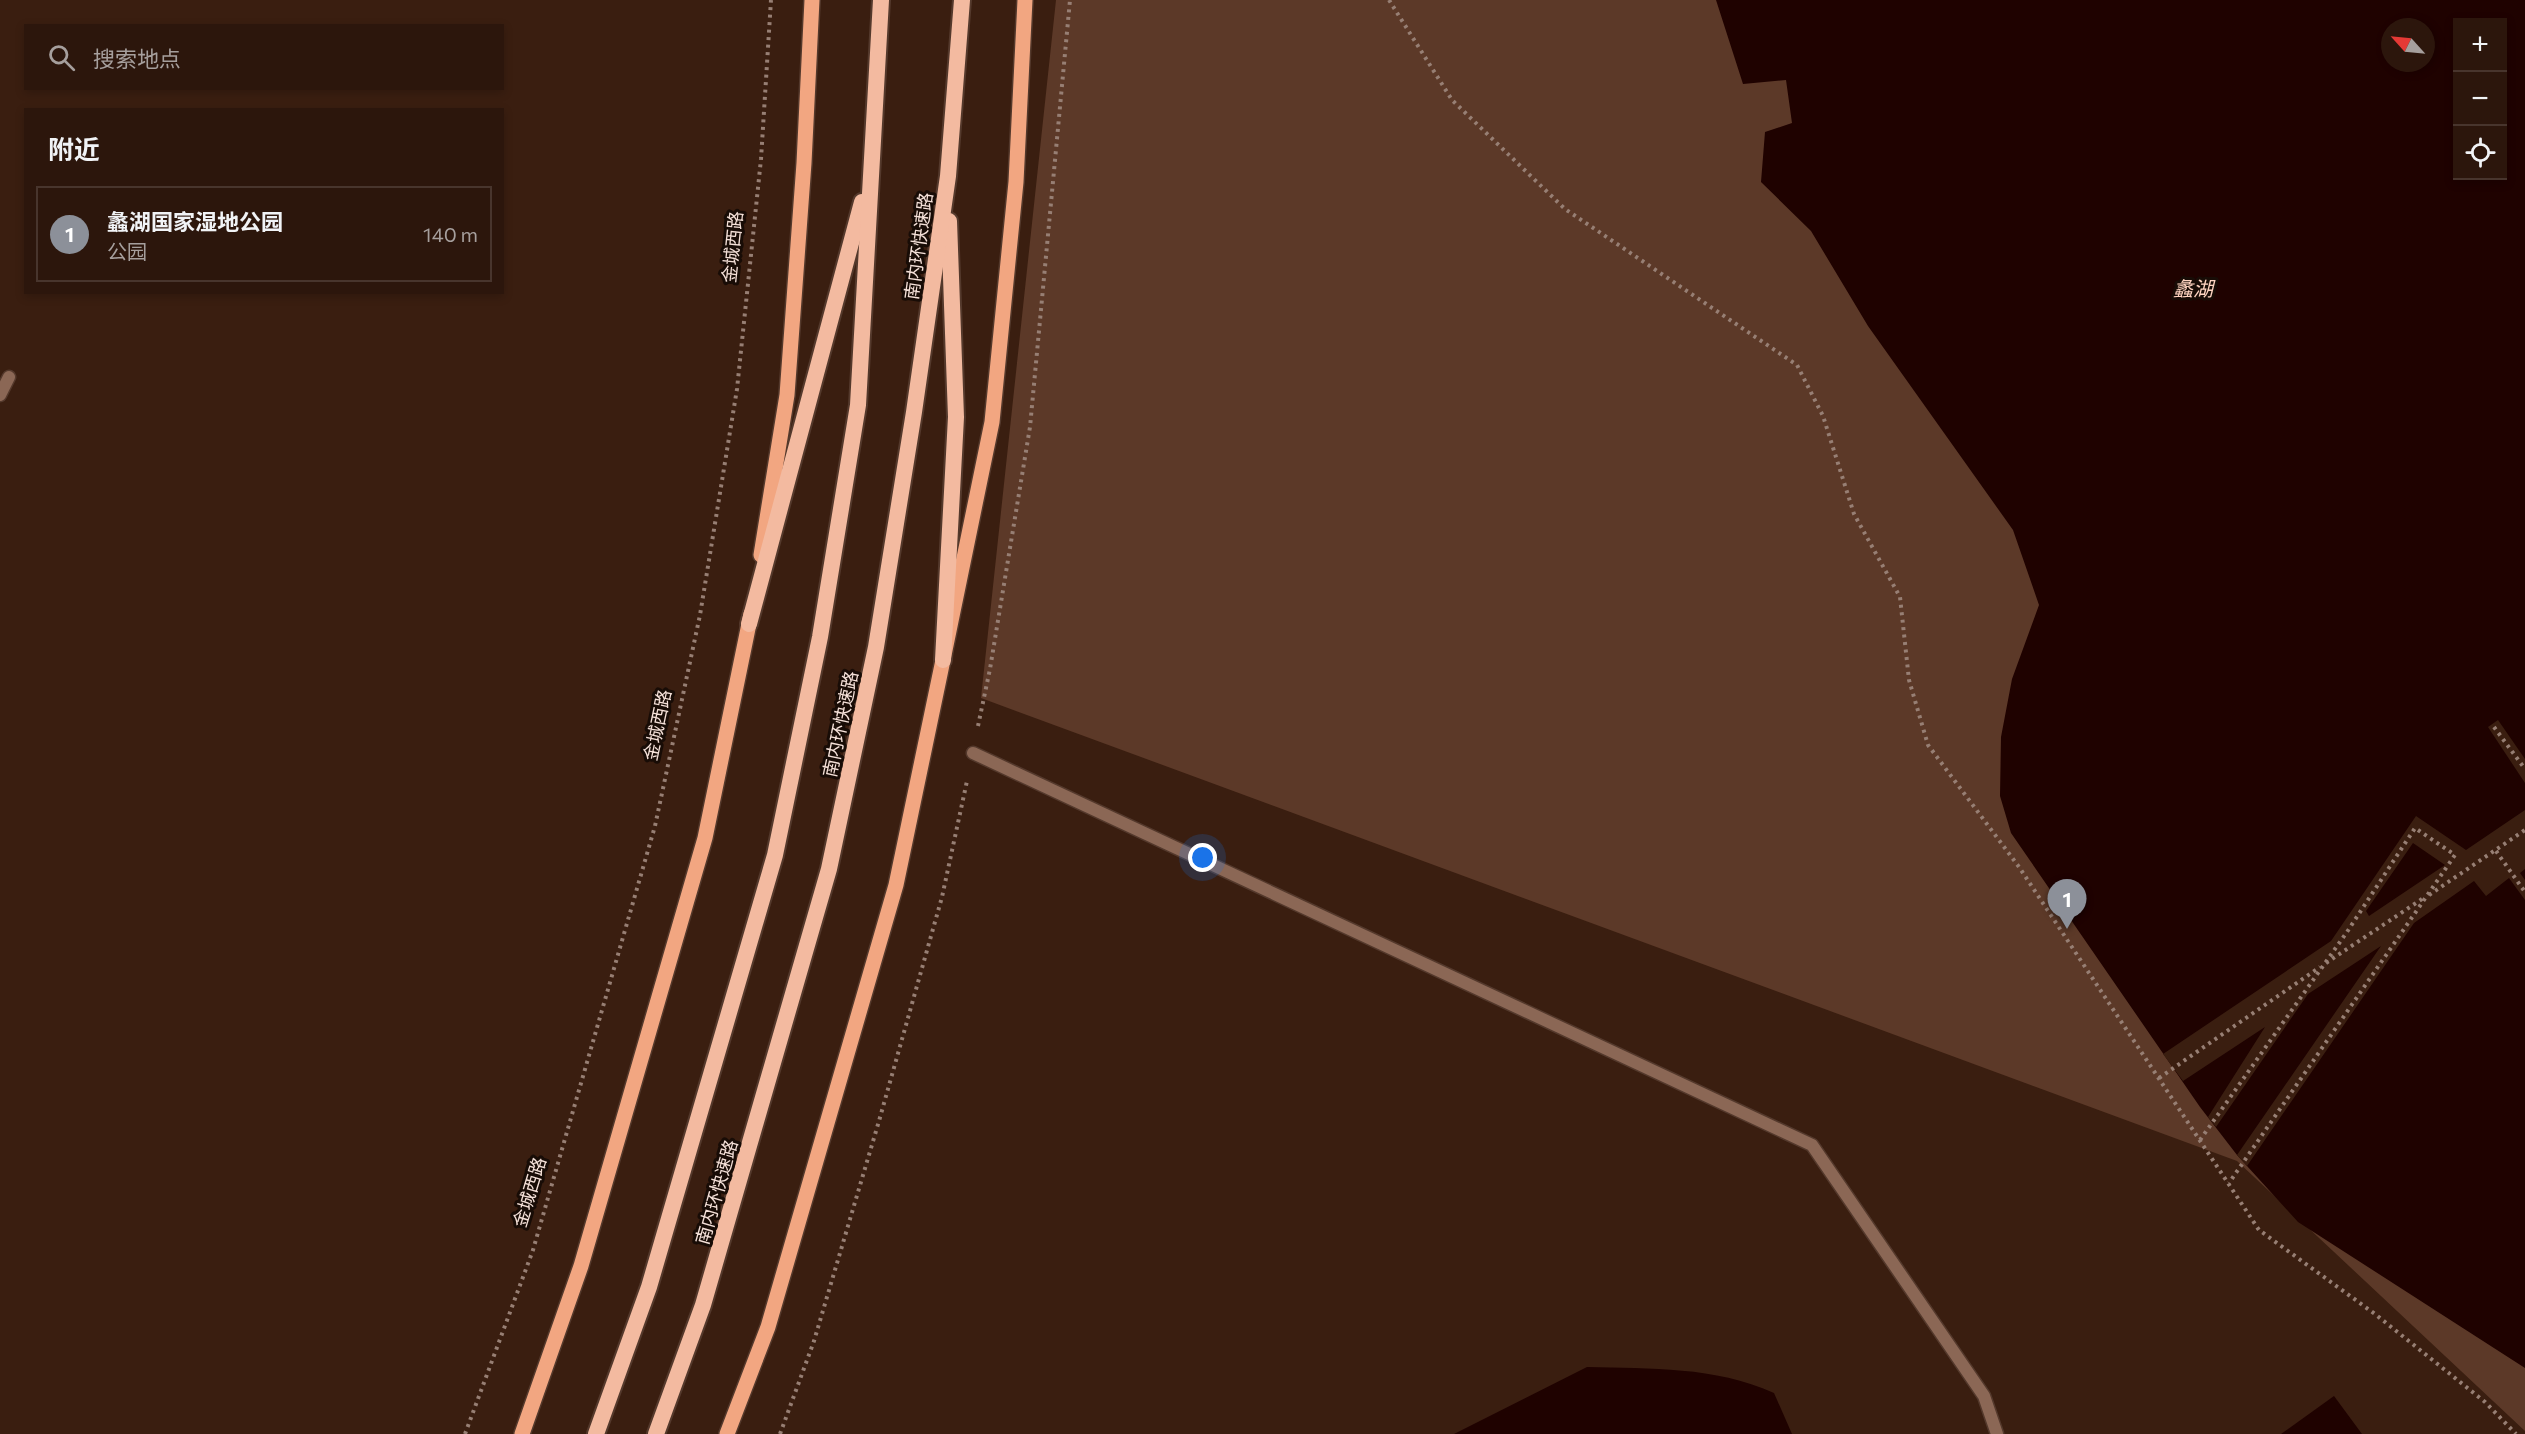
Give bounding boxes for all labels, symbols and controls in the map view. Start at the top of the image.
north arrow [2381,18,2435,72]
map controls [2453,18,2507,180]
button: + [2453,18,2507,72]
search box [24,24,504,90]
icon: search [45,41,78,74]
text: 搜索地点 [93,45,181,72]
button: − [2453,72,2507,126]
button: locate [2453,126,2507,180]
text: 附近 [48,133,100,164]
street label: 南内环快速路 [900,191,936,301]
text: 蠡湖国家湿地公园 [107,208,283,235]
street label: 金城西路 [717,210,747,284]
text: 1 [65,222,74,246]
text: 140 m [423,222,478,246]
text: 公园 [107,239,147,263]
water label: 蠡湖 [2173,276,2216,300]
street label: 南内环快速路 [818,669,862,779]
street label: 金城西路 [639,687,675,763]
your location [1188,843,1217,872]
pin: 1 [2048,880,2086,929]
street label: 南内环快速路 [691,1137,741,1247]
street label: 金城西路 [508,1154,550,1230]

